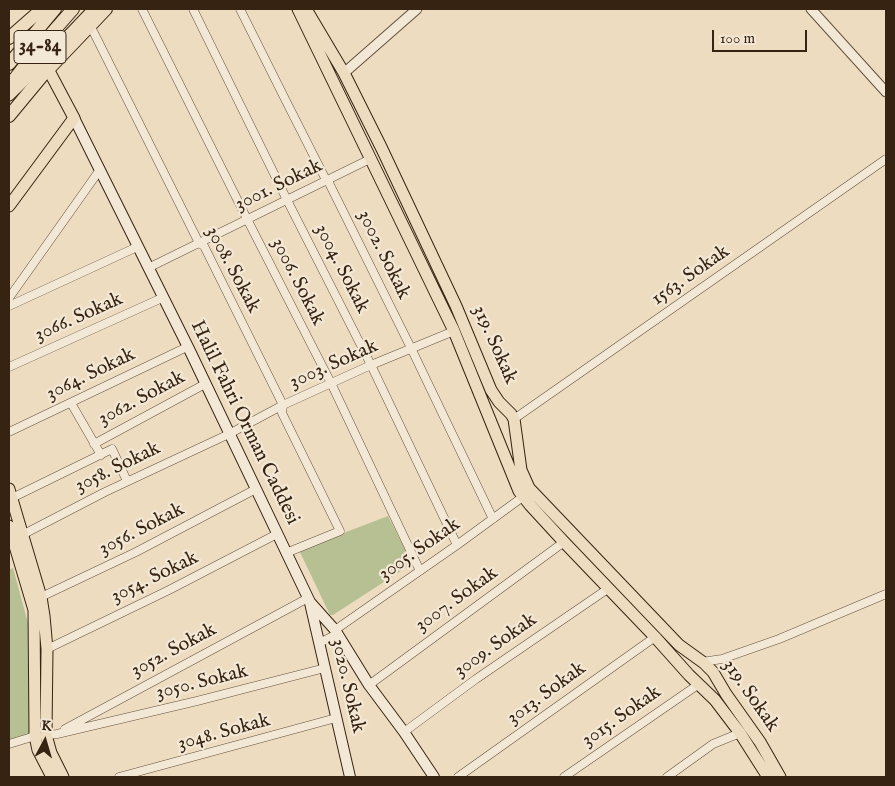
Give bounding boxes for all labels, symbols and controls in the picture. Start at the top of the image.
scale bar [715,20,810,52]
text: 100 m [720,29,755,48]
road number: 34-84 [14,31,66,64]
street label: 3001. Sokak [231,155,327,217]
street label: 3002. Sokak [351,207,415,303]
street label: 3004. Sokak [308,220,374,318]
street label: 3008. Sokak [199,223,265,317]
street label: 3006. Sokak [265,234,329,330]
street label: 1563. Sokak [647,240,735,312]
street label: 3066. Sokak [31,288,127,348]
street label: 319. Sokak [466,302,522,388]
street label: Halil Fahri Orman Caddesi [184,317,304,529]
street label: 3003. Sokak [286,335,382,395]
street label: 3064. Sokak [43,343,139,407]
street label: 3062. Sokak [95,366,189,432]
street label: 3058. Sokak [71,437,165,499]
street label: 3056. Sokak [95,498,189,562]
street label: 3005. Sokak [375,513,465,587]
street label: 3054. Sokak [107,547,203,609]
street label: 3007. Sokak [411,562,503,638]
street label: 3009. Sokak [450,609,542,683]
street label: 3052. Sokak [127,618,221,684]
street label: 3020. Sokak [324,636,370,736]
street label: 319. Sokak [716,655,784,737]
street label: 3013. Sokak [503,657,591,731]
street label: 3050. Sokak [154,660,250,706]
street label: 3015. Sokak [578,681,666,753]
street label: 3048. Sokak [175,709,273,757]
north arrow [20,716,70,766]
text: K [41,717,53,736]

